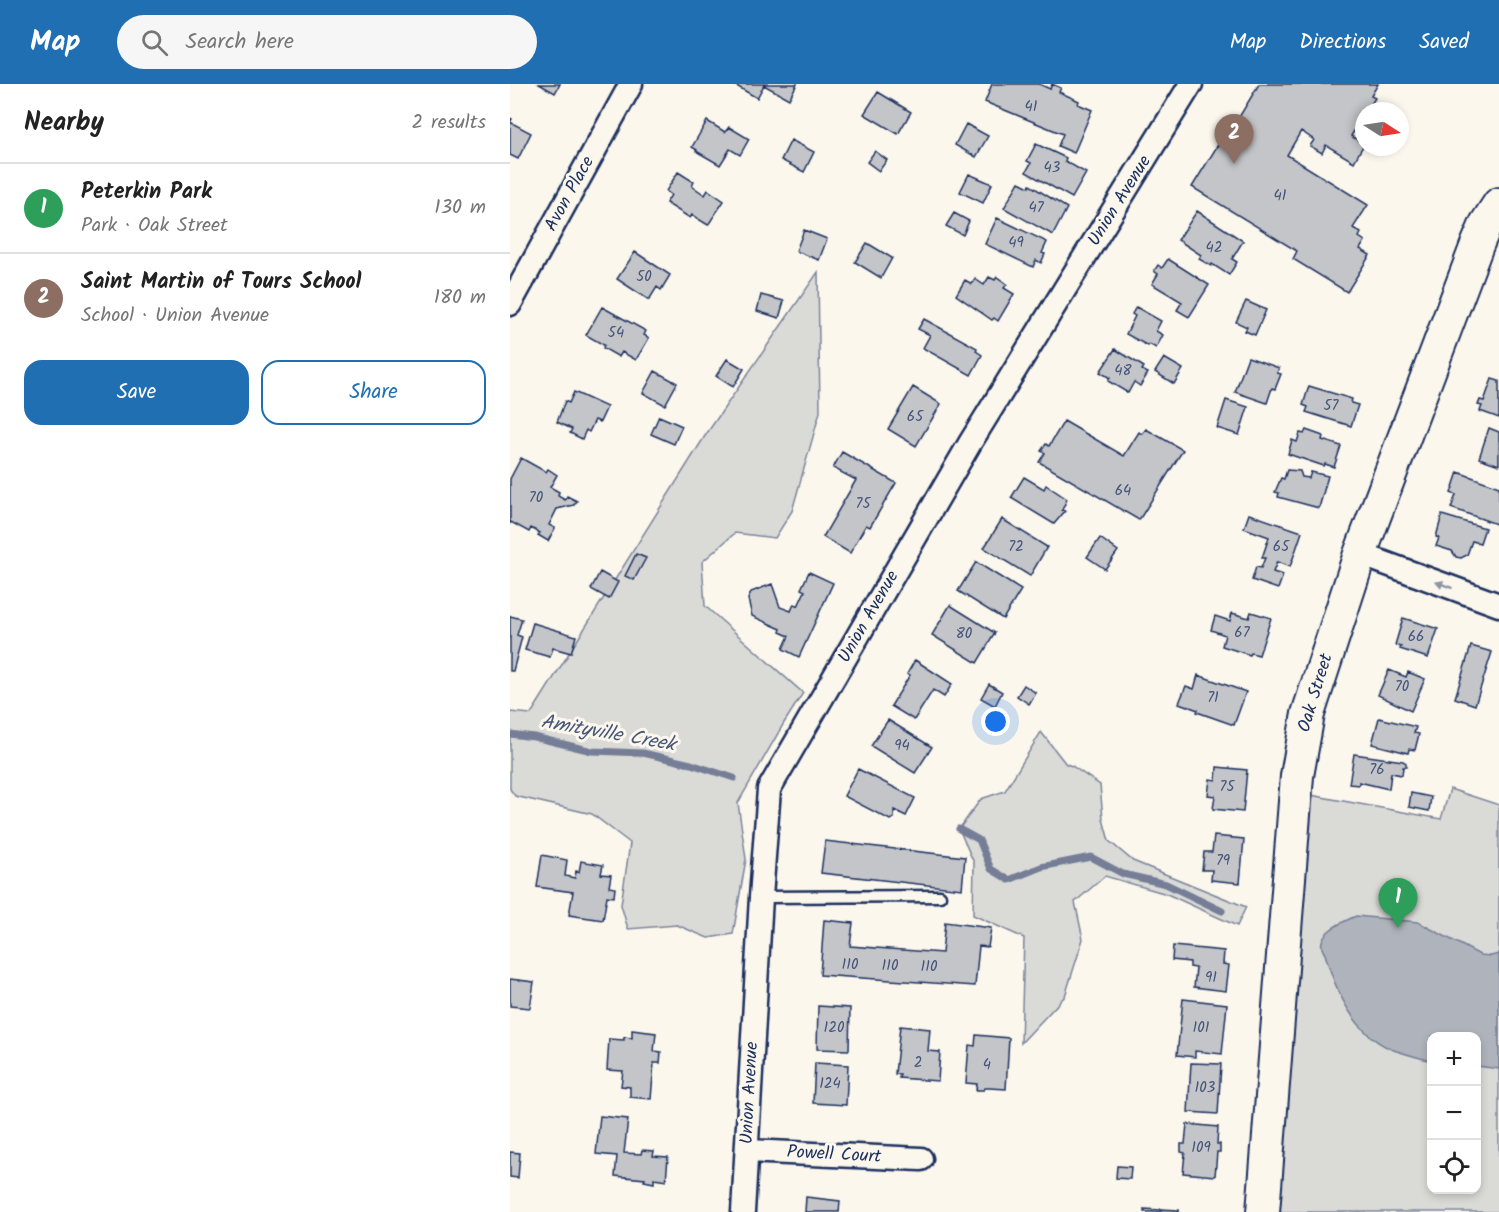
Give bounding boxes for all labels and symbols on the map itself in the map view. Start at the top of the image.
house number: 41 [1025,95,1038,119]
north arrow [1355,102,1409,156]
pin: 2 [1214,115,1254,164]
street label: Union Avenue [1081,150,1159,252]
street label: Avon Place [537,151,603,237]
house number: 43 [1044,156,1061,180]
house number: 41 [1274,184,1287,208]
house number: 47 [1028,196,1045,220]
house number: 49 [1008,231,1024,255]
house number: 42 [1206,236,1222,260]
house number: 50 [636,265,652,289]
house number: 54 [608,321,624,345]
house number: 48 [1114,359,1133,383]
house number: 57 [1324,394,1340,418]
house number: 65 [907,405,924,429]
house number: 64 [1115,479,1131,503]
house number: 70 [529,486,544,510]
house number: 75 [856,492,871,516]
house number: 72 [1008,535,1024,559]
house number: 65 [1273,535,1290,559]
street label: Union Avenue [831,565,907,669]
one-way arrow [1435,580,1453,589]
house number: 67 [1234,621,1251,645]
house number: 80 [956,622,973,646]
house number: 66 [1408,625,1424,649]
street label: Oak Street [1290,649,1342,736]
house number: 70 [1395,675,1410,699]
house number: 71 [1207,686,1219,710]
water label: Amityville Creek [538,706,680,762]
your location [981,707,1010,736]
house number: 94 [894,734,910,758]
house number: 76 [1369,758,1385,782]
house number: 75 [1220,775,1235,799]
house number: 79 [1216,849,1231,873]
pin: 1 [1378,878,1418,928]
house number: 110 [842,953,859,977]
house number: 110 [882,954,899,978]
house number: 110 [921,955,938,979]
house number: 91 [1205,966,1217,990]
house number: 120 [824,1016,845,1040]
house number: 101 [1193,1016,1210,1040]
street label: Union Avenue [733,1041,767,1145]
house number: 2 [914,1051,922,1075]
house number: 4 [983,1053,991,1077]
house number: 124 [819,1072,841,1096]
house number: 103 [1195,1076,1216,1100]
house number: 109 [1191,1136,1211,1160]
street label: Powell Court [786,1138,883,1172]

